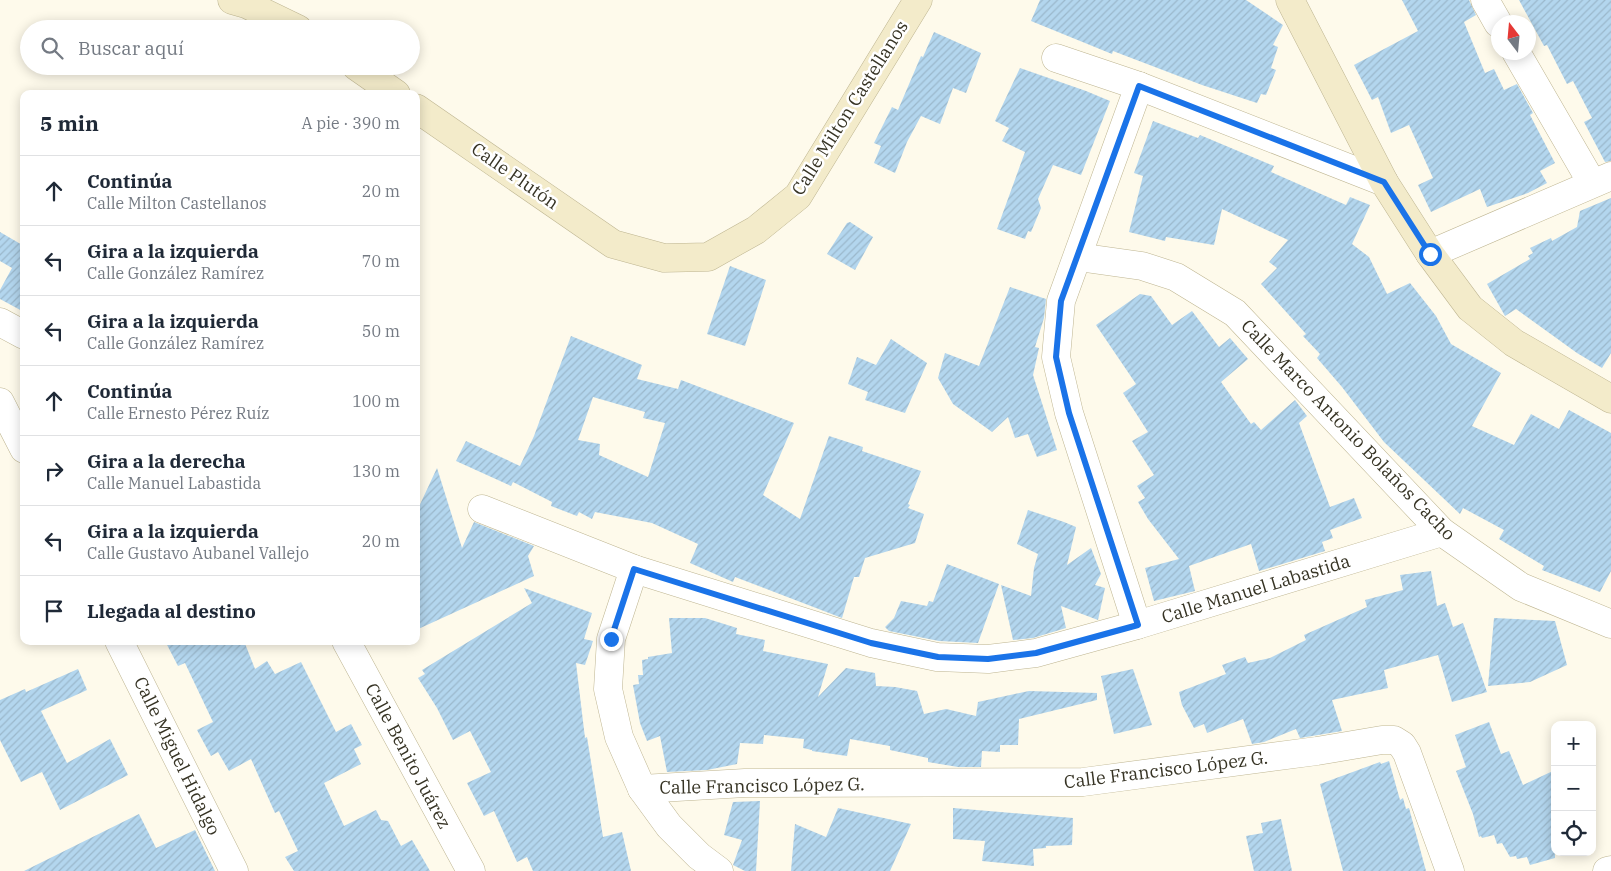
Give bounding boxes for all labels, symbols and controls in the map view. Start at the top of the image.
north arrow [1491,15,1536,60]
street label: Calle Milton Castellanos [786,16,913,199]
search box [20,20,420,75]
icon: search [38,34,66,62]
text: Buscar aquí [78,36,184,60]
text: 5 min [40,109,99,137]
text: A pie · 390 m [302,113,400,133]
street label: Calle Plutón [467,137,564,214]
text: Continúa [87,169,172,193]
icon: ahead [40,177,68,205]
text: 20 m [362,181,400,201]
text: Calle Milton Castellanos [87,193,267,213]
text: Gira a la izquierda [87,239,259,263]
route start [1419,243,1442,266]
icon: left [40,247,68,275]
text: 70 m [362,251,400,271]
text: Calle González Ramírez [87,263,264,283]
text: Gira a la izquierda [87,309,259,333]
street label: Calle Marco Antonio Bolaños Cacho [1236,314,1460,545]
icon: left [40,317,68,345]
text: 50 m [362,321,400,341]
text: Calle González Ramírez [87,333,264,353]
text: Continúa [87,379,172,403]
icon: ahead [40,387,68,415]
text: 100 m [352,391,400,411]
text: Calle Ernesto Pérez Ruíz [87,403,270,423]
text: Gira a la derecha [87,449,246,473]
icon: right [40,457,68,485]
text: 130 m [352,461,400,481]
text: Calle Manuel Labastida [87,473,261,493]
text: Gira a la izquierda [87,519,259,543]
icon: left [40,527,68,555]
text: 20 m [362,531,400,551]
text: Calle Gustavo Aubanel Vallejo [87,543,309,563]
street label: Calle Manuel Labastida [1159,549,1353,628]
icon: arrive [40,597,68,625]
text: Llegada al destino [87,599,256,623]
route end [600,628,623,651]
street label: Calle Miguel Hidalgo [129,673,226,839]
street label: Calle Benito Juárez [360,679,456,832]
map controls [1551,721,1596,856]
button: + [1551,721,1596,766]
street label: Calle Francisco López G. [1063,746,1269,793]
button: − [1551,766,1596,811]
street label: Calle Francisco López G. [659,772,865,799]
button: locate [1551,811,1596,856]

